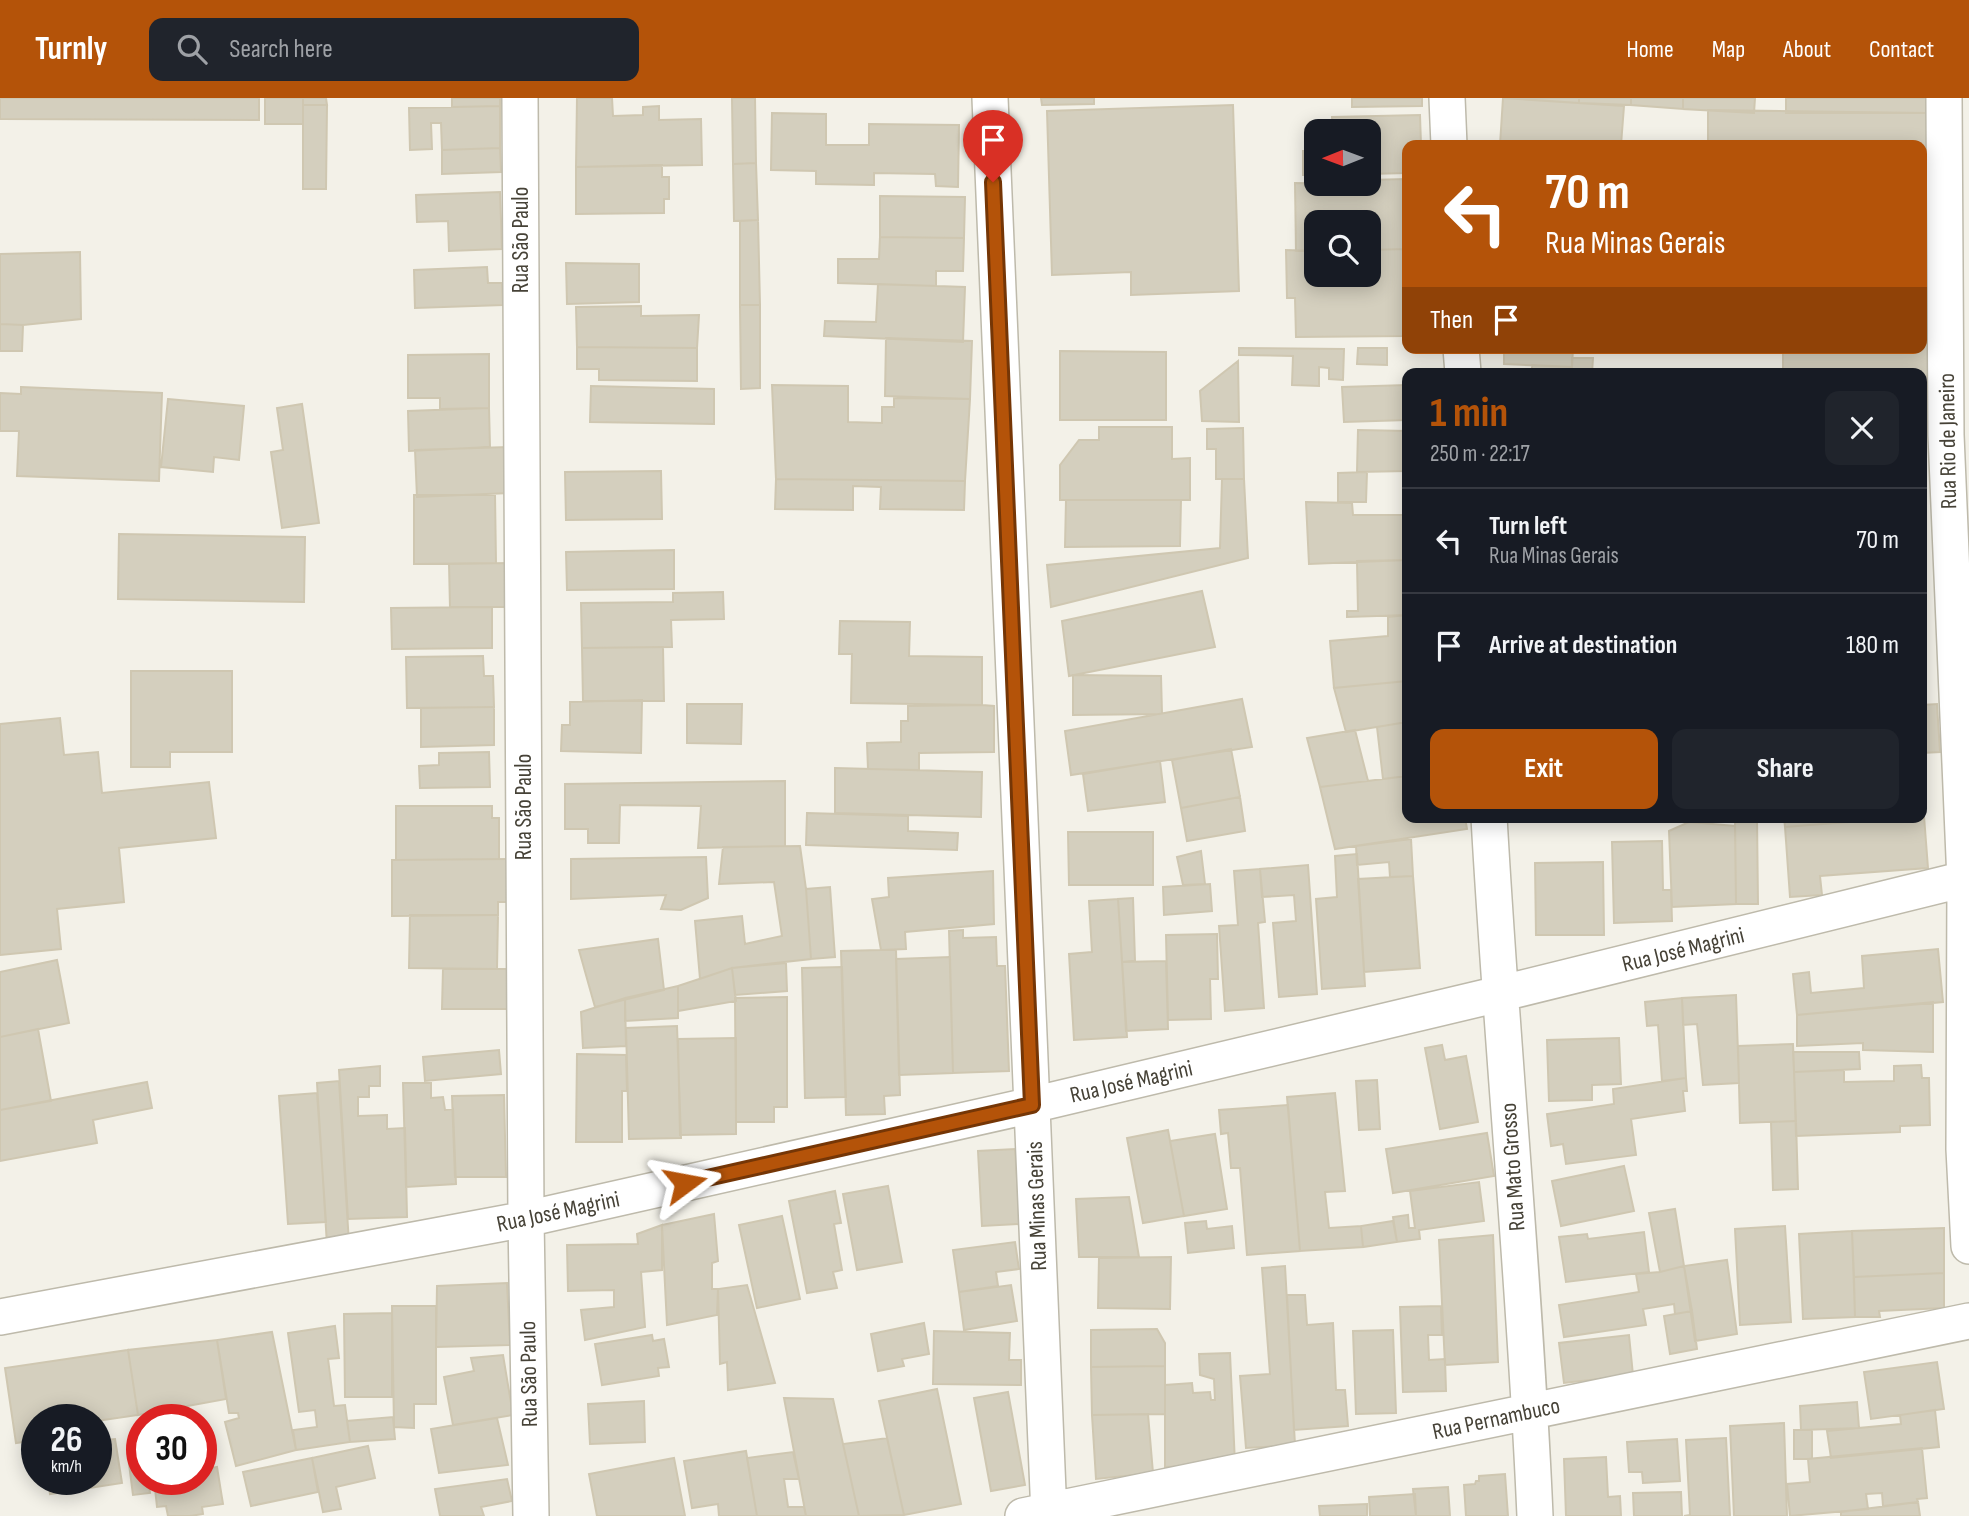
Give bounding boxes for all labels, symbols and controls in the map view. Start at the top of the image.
search box [149,18,639,81]
text: Turnly [35,29,107,69]
icon: search [173,30,211,68]
text: Search here [229,34,333,65]
text: Home [1626,35,1674,64]
text: Map [1712,35,1745,64]
text: About [1783,35,1831,64]
text: Contact [1869,35,1934,64]
pin [963,110,1023,182]
north arrow [1304,119,1381,196]
map controls [1304,119,1381,287]
icon: arrive [974,121,1012,159]
text: 70 m [1545,164,1630,223]
icon: left [1430,168,1521,259]
street label: Rua São Paulo [507,187,535,293]
button: search [1304,210,1381,287]
text: Rua Minas Gerais [1545,224,1725,263]
icon: arrive [1487,301,1525,339]
text: Then [1430,305,1473,336]
street label: Rua Rio de Janeiro [1933,373,1963,509]
text: 1 min [1430,388,1508,439]
button: close [1825,391,1899,465]
text: 250 m · 22:17 [1430,440,1530,468]
text: Turn left [1489,511,1567,542]
icon: left [1430,522,1468,560]
text: 70 m [1856,525,1899,556]
text: Rua Minas Gerais [1489,542,1619,570]
icon: arrive [1430,627,1468,665]
text: Arrive at destination [1489,630,1677,661]
text: 180 m [1846,630,1899,661]
button: Exit [1430,729,1658,809]
button: Share [1672,729,1899,809]
street label: Rua São Paulo [510,754,538,860]
street label: Rua José Magrini [1619,921,1747,979]
street label: Rua José Magrini [1067,1054,1195,1110]
street label: Rua Mato Grosso [1495,1102,1531,1232]
street label: Rua Minas Gerais [1021,1141,1053,1271]
position arrow [648,1146,722,1220]
street label: Rua José Magrini [494,1185,622,1239]
street label: Rua São Paulo [514,1321,544,1427]
street label: Rua Pernambuco [1430,1392,1562,1446]
speed limit sign: 30 [126,1404,217,1495]
text: 26 [51,1419,82,1462]
text: km/h [51,1456,82,1477]

